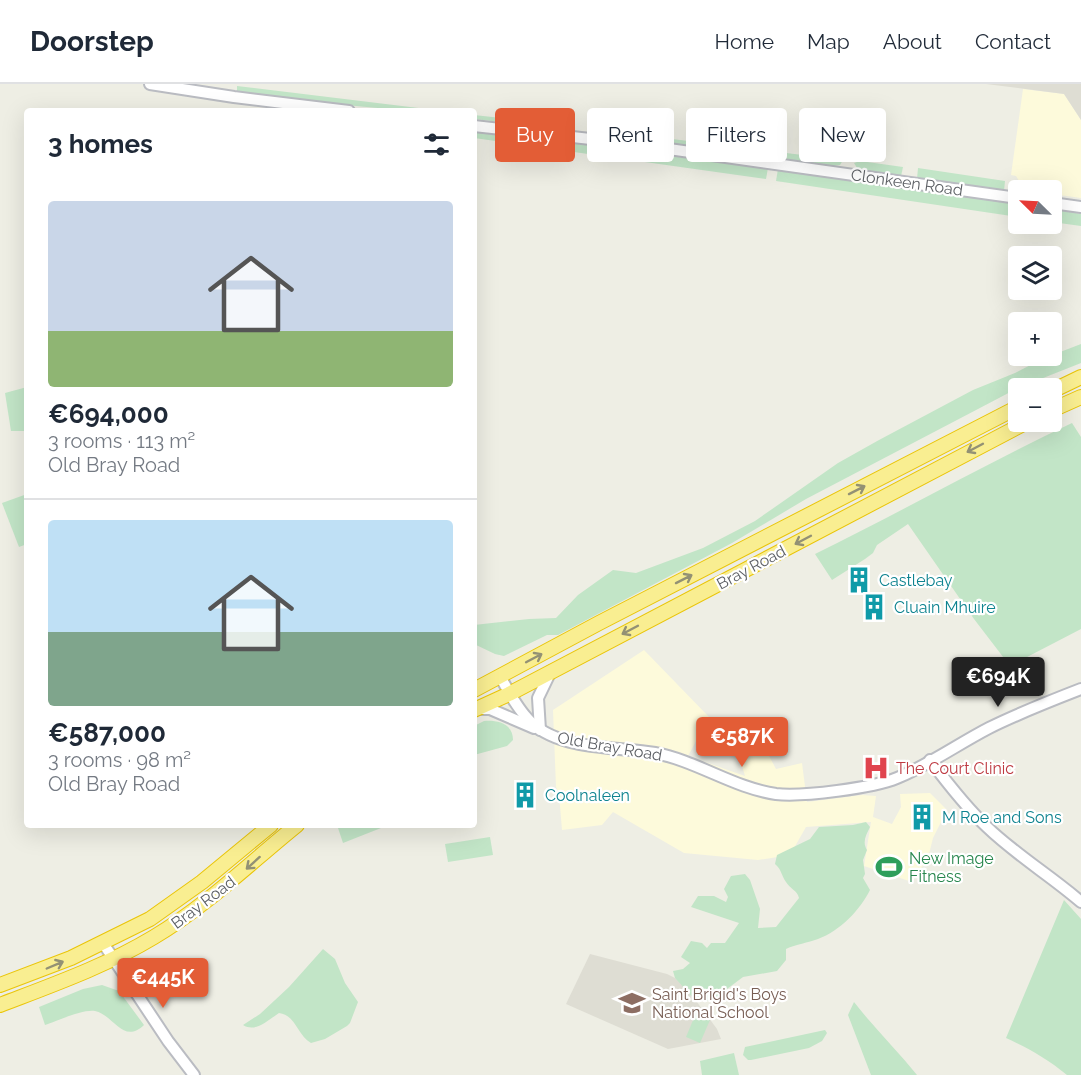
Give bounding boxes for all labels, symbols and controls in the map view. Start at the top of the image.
text: Doorstep [30,25,154,58]
text: Home [715,29,774,54]
text: Map [807,29,850,54]
text: About [883,29,942,54]
text: Contact [975,29,1051,54]
chip: Buy [495,108,575,162]
chip: Rent [587,108,674,162]
chip: Filters [686,108,787,162]
chip: New [799,108,886,162]
icon: filters [420,128,453,161]
text: 3 homes [48,129,153,159]
street label: Clonkeen Road [850,165,964,200]
north arrow [1008,180,1062,234]
map controls [1008,180,1062,432]
icon: home [197,240,305,348]
button: layers [1008,246,1062,300]
button: + [1008,312,1062,366]
button: − [1008,378,1062,432]
text: €694,000 [48,399,169,429]
text: 3 rooms · 113 m² [48,429,195,453]
one-way arrow [966,443,984,454]
text: Old Bray Road [48,453,180,477]
one-way arrow [848,483,866,495]
one-way arrow [794,534,812,546]
street label: Bray Road [713,541,789,594]
icon: home [197,559,305,667]
building icon: Castlebay [844,565,874,595]
place label: Castlebay [879,571,953,590]
one-way arrow [675,573,692,585]
building icon: Cluain Mhuire [859,592,889,622]
place label: Cluain Mhuire [894,598,996,617]
one-way arrow [621,625,639,636]
one-way arrow [525,652,543,663]
pin: €694K [956,657,1040,708]
text: €694K [966,664,1030,688]
pin: €587K [700,717,784,768]
text: €587,000 [48,718,166,748]
text: €587K [710,724,774,748]
street label: Old Bray Road [556,728,664,765]
text: 3 rooms · 98 m² [48,748,191,772]
hospital icon: The Court Clinic [861,753,891,783]
place label: The Court Clinic [896,759,1014,778]
text: Old Bray Road [48,772,180,796]
building icon: Coolnaleen [510,780,540,810]
place label: Coolnaleen [545,786,630,805]
building icon: M Roe and Sons [907,802,937,832]
place label: M Roe and Sons [942,808,1062,827]
place label: New Image Fitness [909,849,994,886]
sports icon: New Image Fitness [874,852,904,882]
one-way arrow [246,856,261,870]
street label: Bray Road [167,872,239,933]
pin: €445K [121,958,205,1009]
one-way arrow [45,959,63,970]
text: €445K [131,965,195,989]
place label: Saint Brigid's Boys National School [652,985,787,1022]
school or university icon: Saint Brigid's Boys National School [617,988,647,1018]

